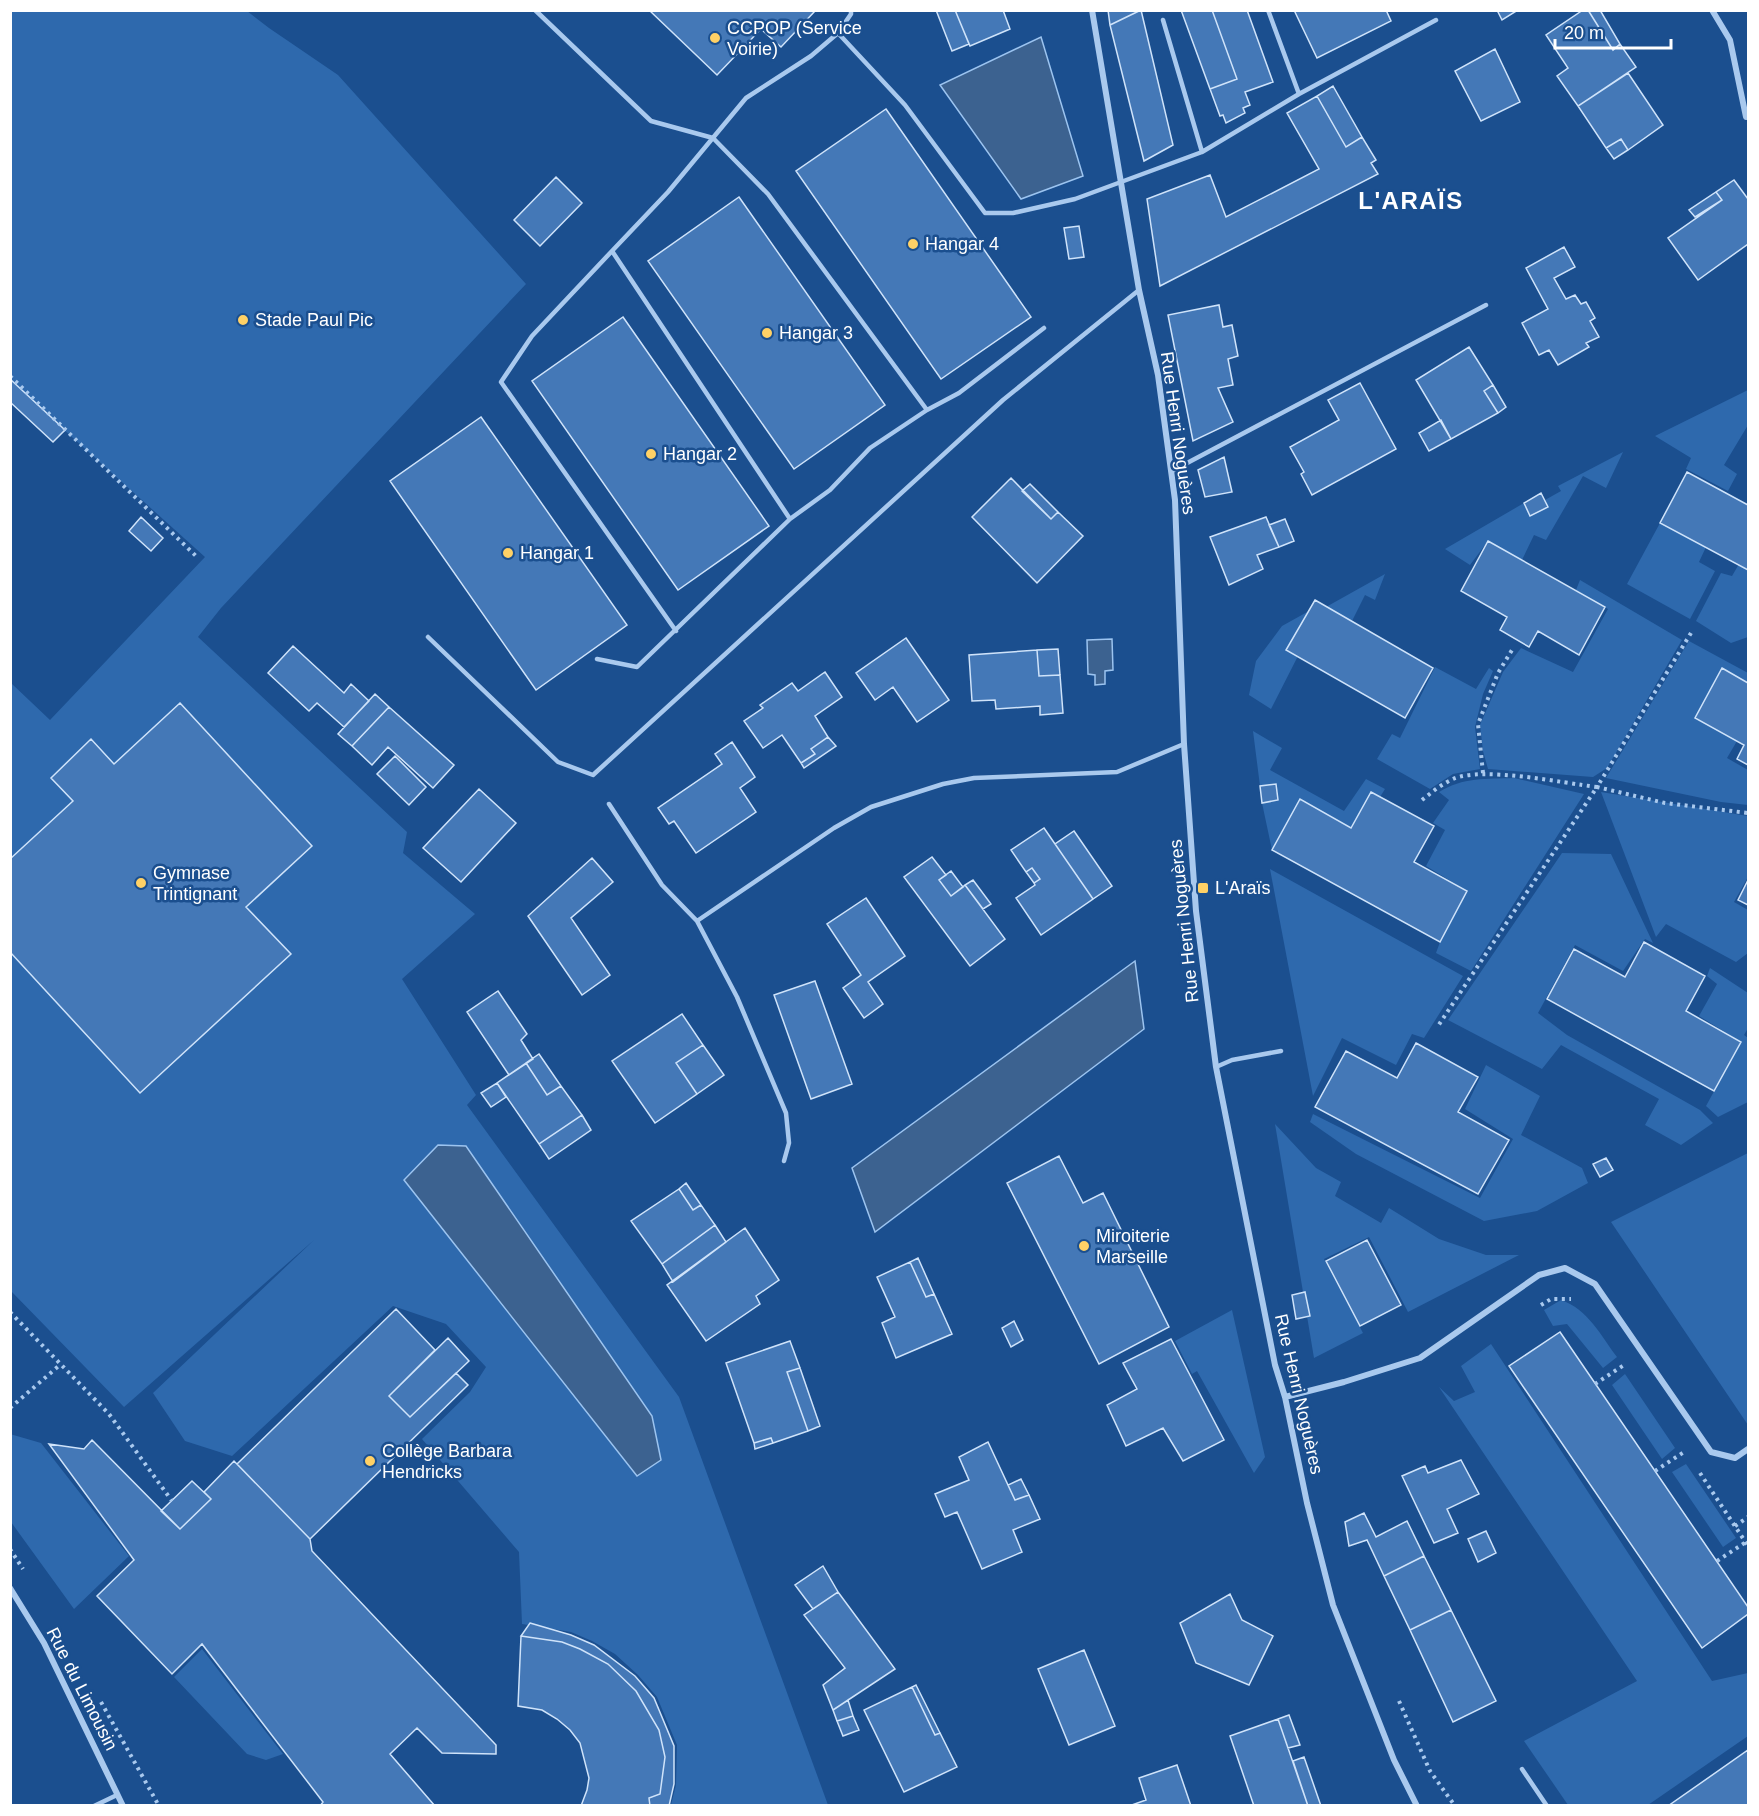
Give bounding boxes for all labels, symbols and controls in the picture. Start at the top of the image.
scale bar [1555,12,1670,50]
place label: CCPOP (Service Voirie) [727,18,862,59]
text: 20 m [1564,23,1604,43]
marker: CCPOP (Service Voirie) [708,31,722,45]
district label: L'ARAÏS [1358,187,1464,214]
place label: Hangar 4 [925,234,999,254]
marker: Hangar 4 [906,237,920,251]
place label: Stade Paul Pic [255,310,373,330]
marker: Stade Paul Pic [236,313,250,327]
place label: Hangar 3 [779,323,853,343]
marker: Hangar 3 [760,326,774,340]
street label: Rue Henri Noguères [1157,350,1199,516]
place label: Hangar 2 [663,444,737,464]
marker: Hangar 2 [644,447,658,461]
place label: Hangar 1 [520,543,594,563]
marker: Hangar 1 [501,546,515,560]
street label: Rue Henri Noguères [1165,838,1203,1004]
place label: Gymnase Trintignant [153,863,237,904]
marker: Gymnase Trintignant [134,876,148,890]
place label: L'Araïs [1215,878,1270,898]
marker: L'Araïs [1196,881,1210,895]
place label: Miroiterie Marseille [1096,1226,1170,1267]
marker: Miroiterie Marseille [1077,1239,1091,1253]
street label: Rue Henri Noguères [1271,1312,1327,1476]
place label: Collège Barbara Hendricks [382,1441,513,1482]
marker: Collège Barbara Hendricks [363,1454,377,1468]
street label: Rue du Limousin [42,1624,122,1754]

